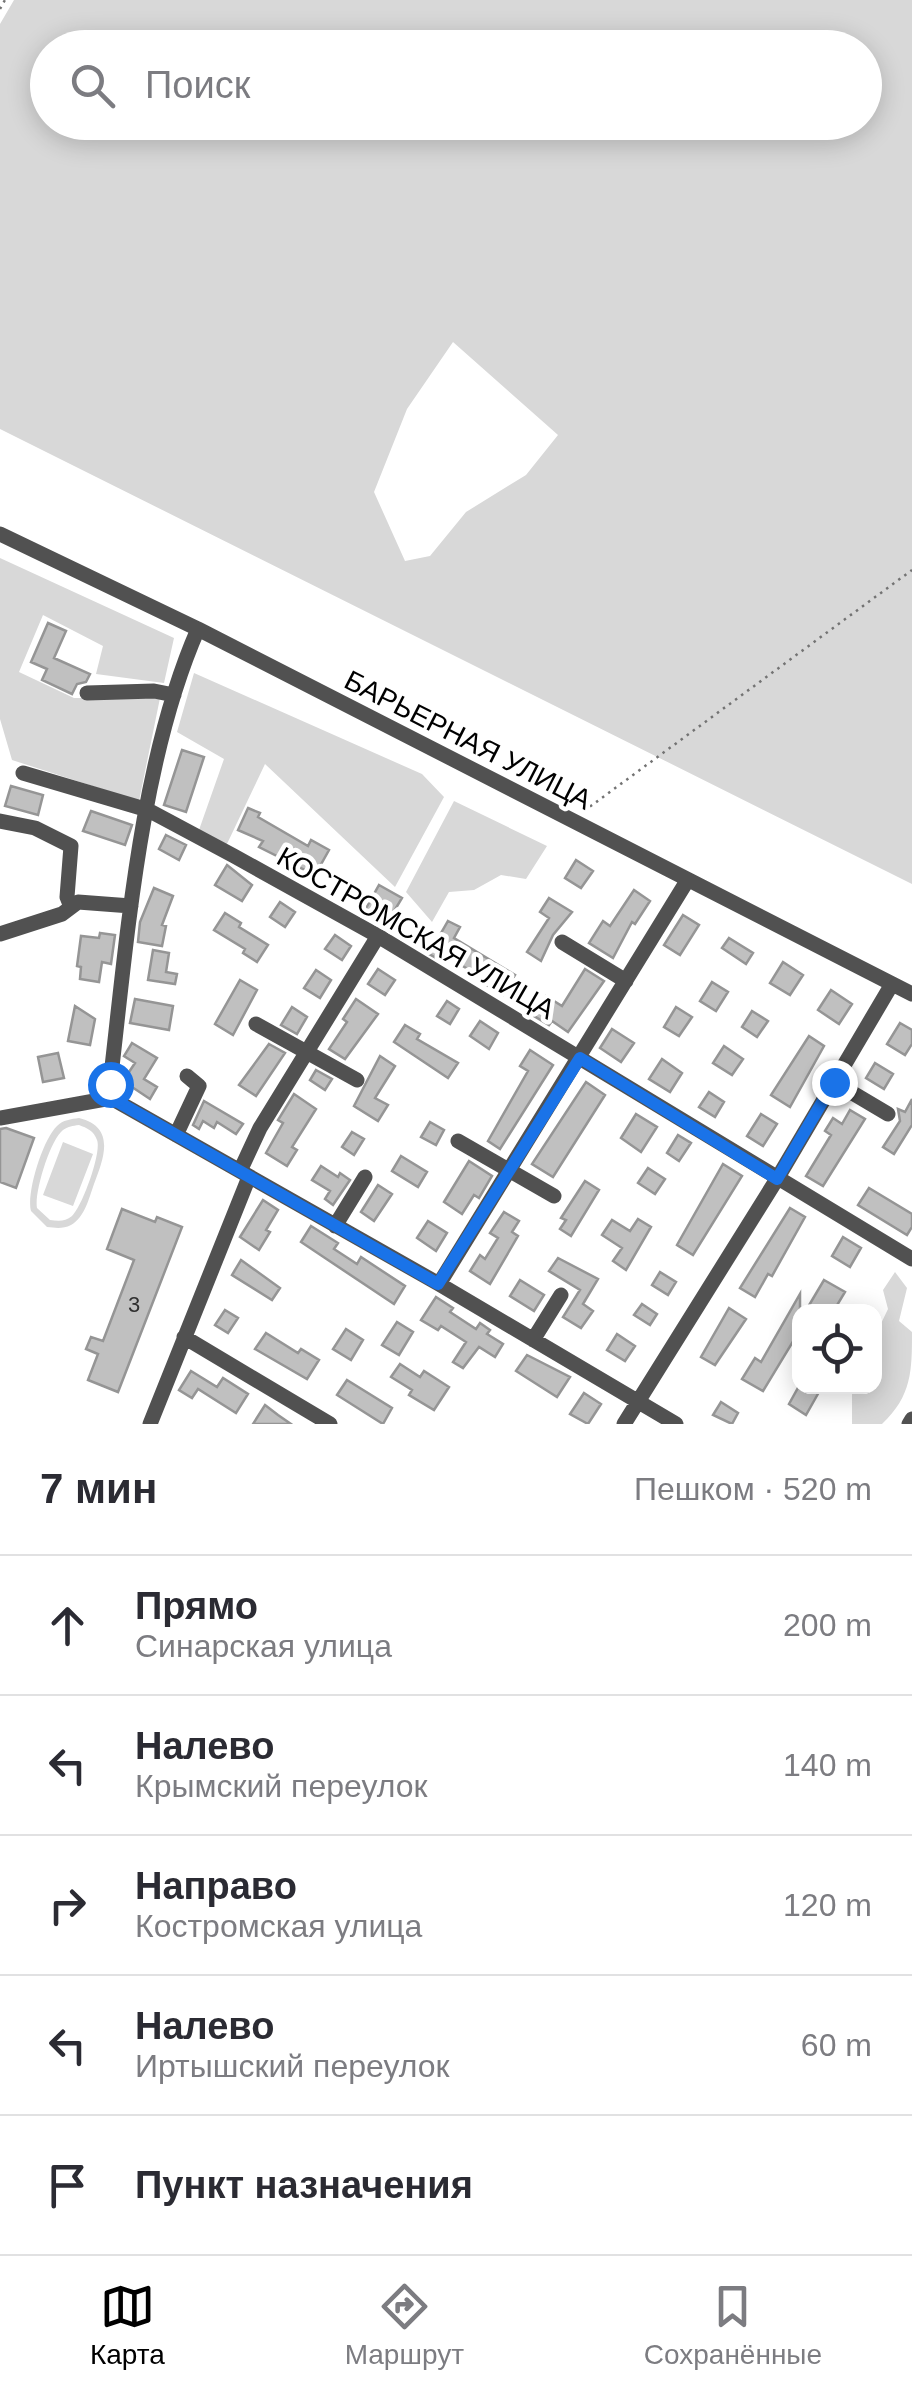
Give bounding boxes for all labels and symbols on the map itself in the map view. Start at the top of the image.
street label: БАРЬЕРНАЯ УЛИЦА [340,664,597,816]
street label: КОСТРОМСКАЯ УЛИЦА [272,841,561,1025]
route end [812,1060,858,1106]
route start [88,1062,134,1108]
house number: 3 [128,1292,140,1317]

